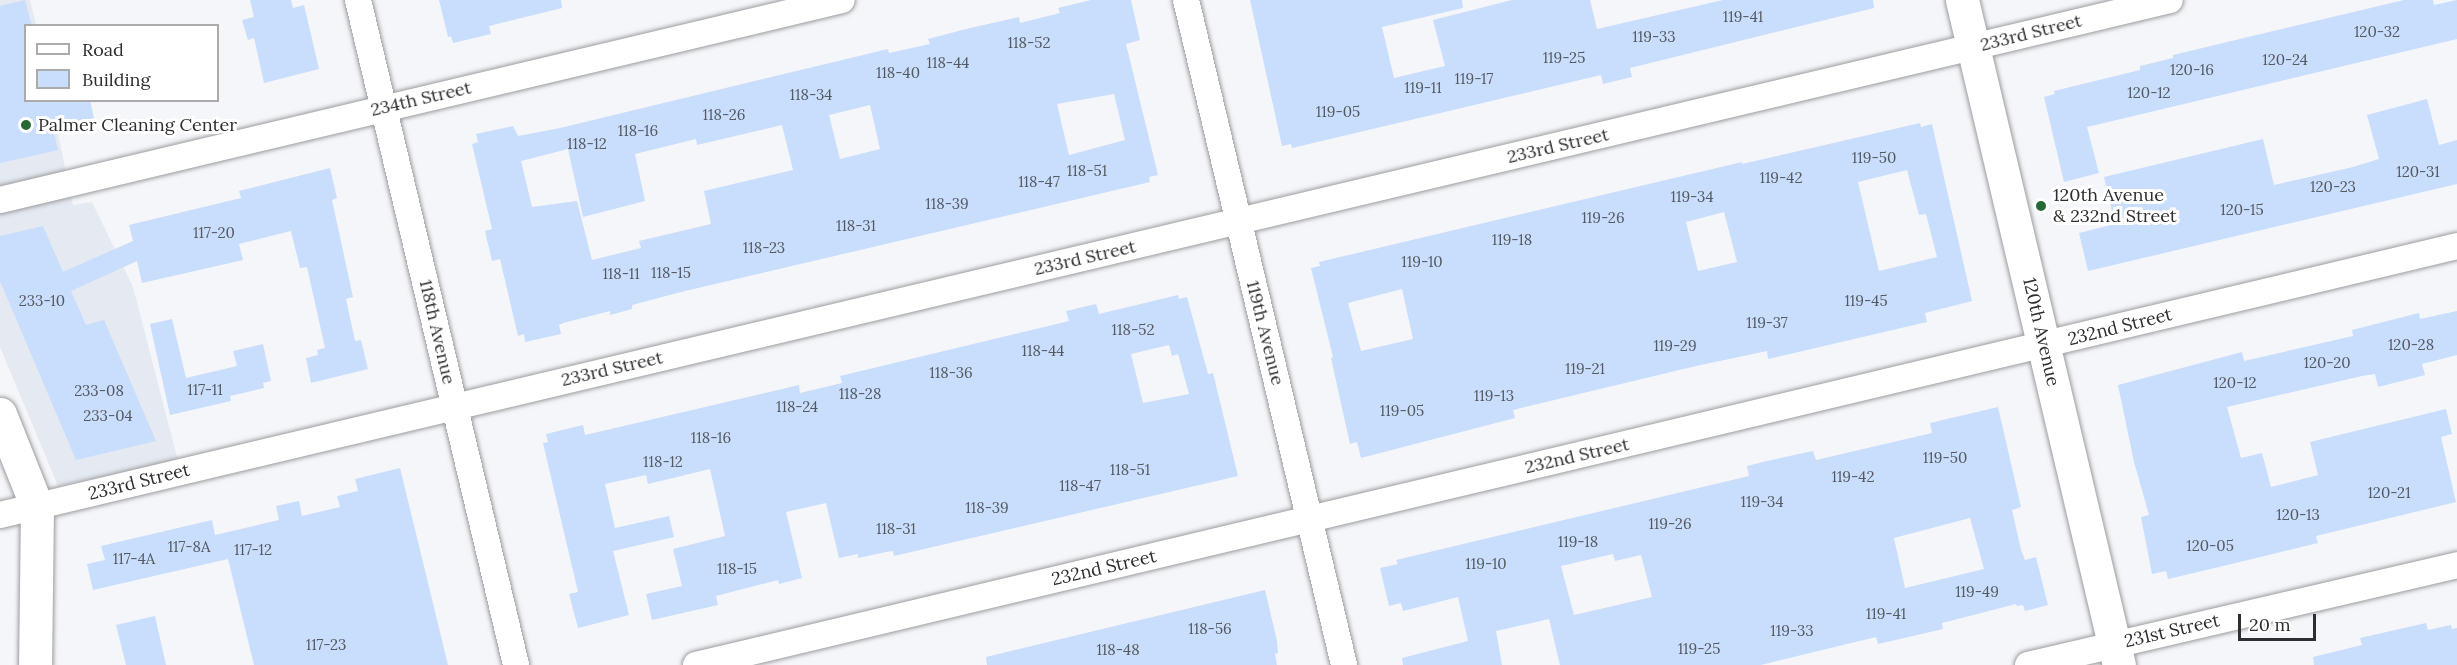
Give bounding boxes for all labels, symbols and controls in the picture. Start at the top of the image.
house number: 119-41 [1723,8,1763,26]
street label: 233rd Street [1978,10,2084,56]
house number: 120-32 [2354,23,2400,41]
legend [24,24,219,102]
house number: 119-33 [1632,28,1676,46]
house number: 118-52 [1008,34,1050,52]
text: Road [82,38,124,61]
house number: 119-25 [1543,49,1585,67]
house number: 120-24 [2262,51,2308,69]
house number: 118-44 [927,54,969,72]
house number: 120-16 [2170,61,2214,79]
house number: 118-40 [876,64,920,82]
text: Building [82,68,150,91]
house number: 119-17 [1455,70,1493,88]
street label: 234th Street [369,77,473,121]
house number: 119-11 [1404,79,1442,97]
house number: 120-12 [2127,84,2171,102]
house number: 118-34 [790,86,832,104]
house number: 119-05 [1316,103,1360,121]
house number: 118-26 [703,106,745,124]
place label: Palmer Cleaning Center [38,114,237,136]
marker: Palmer Cleaning Center [19,118,33,132]
house number: 118-16 [618,122,658,140]
street label: 233rd Street [1505,124,1611,168]
house number: 118-12 [567,135,607,153]
house number: 119-50 [1852,149,1896,167]
house number: 118-51 [1067,162,1107,180]
house number: 120-31 [2396,163,2440,181]
house number: 119-42 [1759,169,1803,187]
house number: 118-47 [1018,173,1060,191]
house number: 120-23 [2310,178,2356,196]
place label: 120th Avenue & 232nd Street [2053,185,2177,228]
house number: 119-34 [1670,188,1714,206]
house number: 118-39 [925,195,969,213]
marker: 120th Avenue & 232nd Street [2034,199,2048,213]
house number: 120-15 [2220,201,2264,219]
house number: 119-26 [1581,209,1625,227]
house number: 118-31 [836,217,876,235]
house number: 117-20 [193,224,235,242]
house number: 119-18 [1492,231,1532,249]
street label: 233rd Street [1032,236,1138,280]
house number: 118-23 [743,239,785,257]
house number: 119-10 [1401,253,1443,271]
house number: 118-15 [651,264,691,282]
house number: 118-11 [602,265,640,283]
street label: 120th Avenue [2018,276,2064,388]
street label: 118th Avenue [414,278,460,386]
street label: 119th Avenue [1242,278,1288,388]
house number: 233-10 [19,292,65,310]
house number: 119-45 [1844,292,1888,310]
street label: 232nd Street [2066,304,2174,350]
house number: 119-37 [1746,314,1788,332]
house number: 118-52 [1112,321,1154,339]
house number: 120-28 [2388,336,2434,354]
house number: 119-29 [1653,337,1697,355]
house number: 118-44 [1022,342,1064,360]
street label: 233rd Street [559,347,665,391]
house number: 120-20 [2303,354,2351,372]
house number: 119-21 [1565,360,1605,378]
house number: 118-36 [929,364,973,382]
house number: 120-12 [2213,374,2257,392]
house number: 117-11 [187,381,223,399]
house number: 233-08 [74,382,124,400]
house number: 118-28 [839,385,881,403]
house number: 119-13 [1474,387,1514,405]
house number: 118-24 [776,398,818,416]
house number: 119-05 [1380,402,1424,420]
house number: 233-04 [83,407,133,425]
house number: 118-16 [691,429,731,447]
street label: 232nd Street [1523,433,1631,479]
house number: 119-50 [1923,449,1967,467]
house number: 118-12 [643,453,683,471]
street label: 233rd Street [86,459,192,505]
house number: 118-51 [1110,461,1150,479]
house number: 119-42 [1831,468,1875,486]
house number: 118-47 [1059,477,1101,495]
house number: 120-21 [2367,484,2411,502]
house number: 119-34 [1740,493,1784,511]
house number: 118-39 [965,499,1009,517]
house number: 120-13 [2276,506,2320,524]
house number: 119-26 [1648,515,1692,533]
house number: 118-31 [876,520,916,538]
house number: 119-18 [1558,533,1598,551]
house number: 120-05 [2186,537,2234,555]
house number: 117-8A [168,538,210,556]
house number: 117-12 [234,541,272,559]
street label: 232nd Street [1050,545,1158,591]
house number: 117-4A [113,550,155,568]
house number: 119-10 [1465,555,1507,573]
house number: 118-15 [717,560,757,578]
house number: 119-49 [1955,583,1999,601]
scale bar [2241,602,2319,640]
house number: 119-41 [1866,605,1906,623]
street label: 231st Street [2122,610,2222,652]
text: 20 m [2249,613,2291,636]
house number: 118-56 [1188,620,1232,638]
house number: 119-33 [1770,622,1814,640]
house number: 117-23 [306,636,346,654]
house number: 119-25 [1678,640,1720,658]
house number: 118-48 [1096,641,1140,659]

